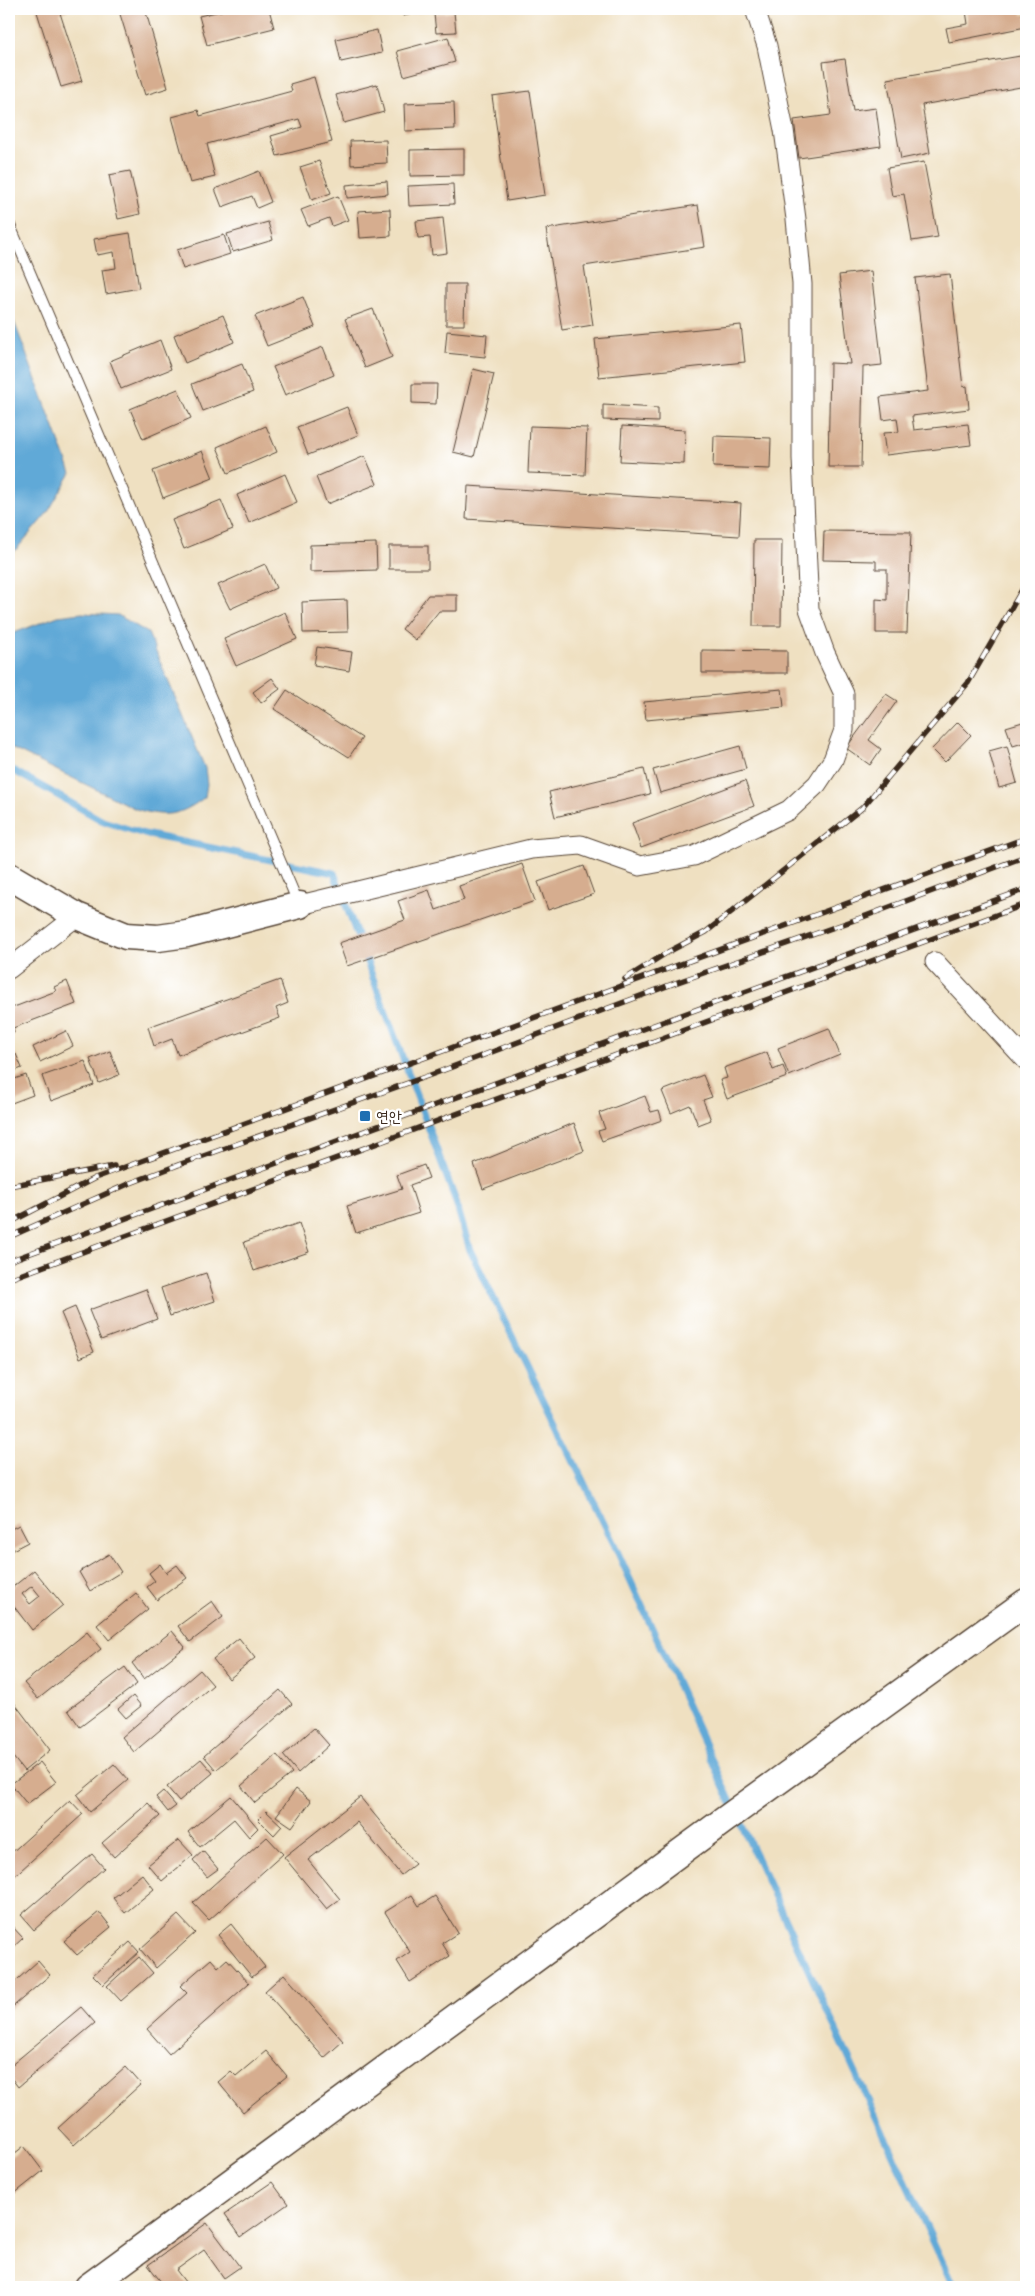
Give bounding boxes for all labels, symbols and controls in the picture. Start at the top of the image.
place label: 연안 [376,1106,402,1126]
marker: 연안 [358,1109,372,1123]

